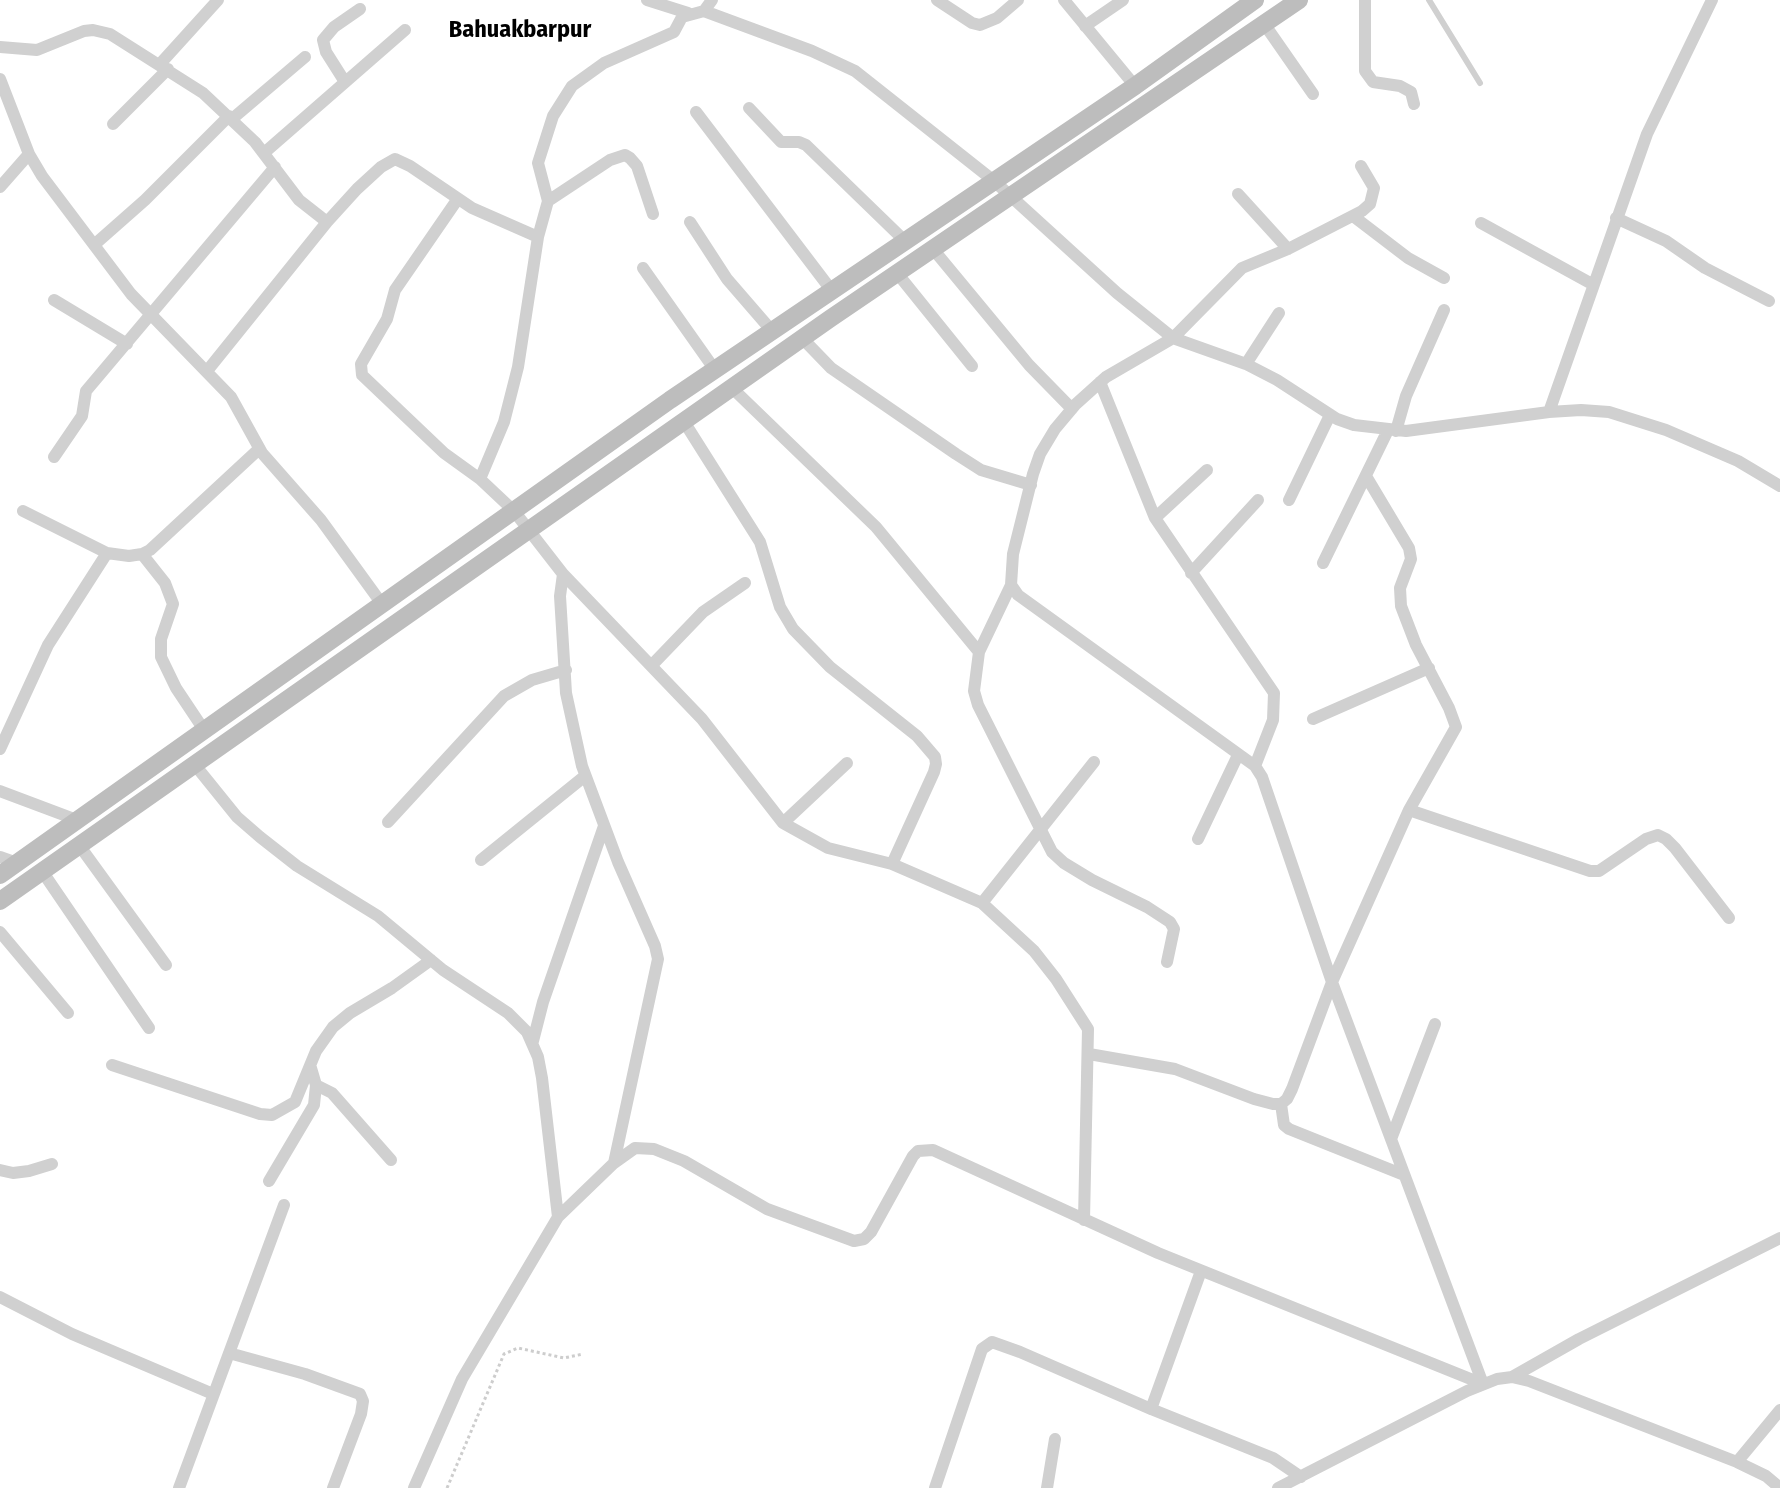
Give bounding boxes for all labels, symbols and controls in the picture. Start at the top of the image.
district label: Bahuakbarpur [449,16,591,44]

